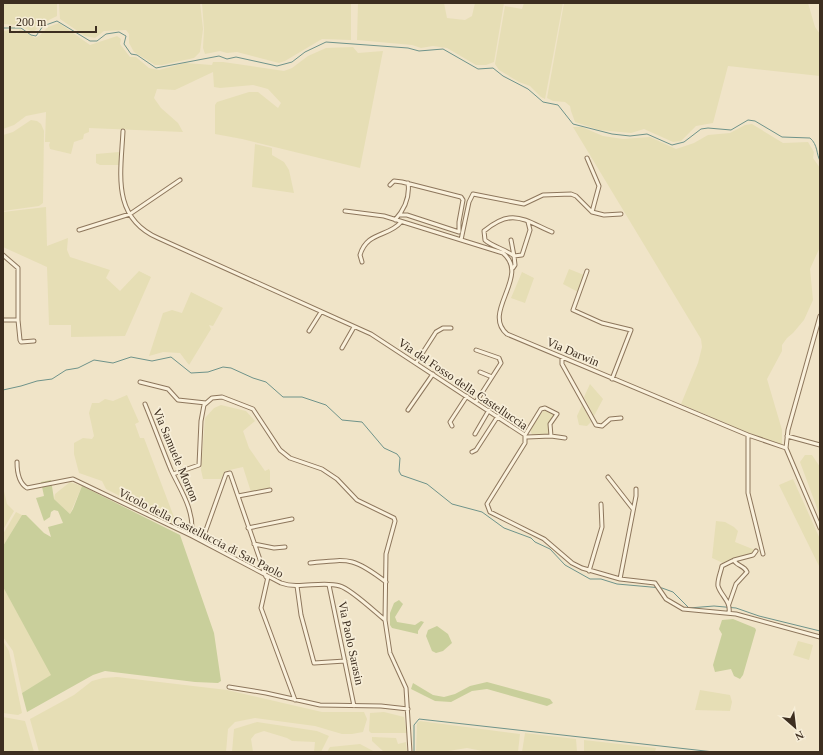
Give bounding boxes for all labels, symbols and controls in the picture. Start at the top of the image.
scale bar [10,8,96,34]
text: 200 m [16,15,47,29]
street label: Via del Fosso della Castelluccia [396,335,531,433]
street label: Via Darwin [545,335,601,369]
street label: Via Samuele Morton [150,406,202,504]
street label: Vicolo della Castelluccia di San Paolo [116,485,286,581]
street label: Via Paolo Sarasin [335,600,367,686]
north arrow [775,707,815,747]
text: N [793,729,806,743]

